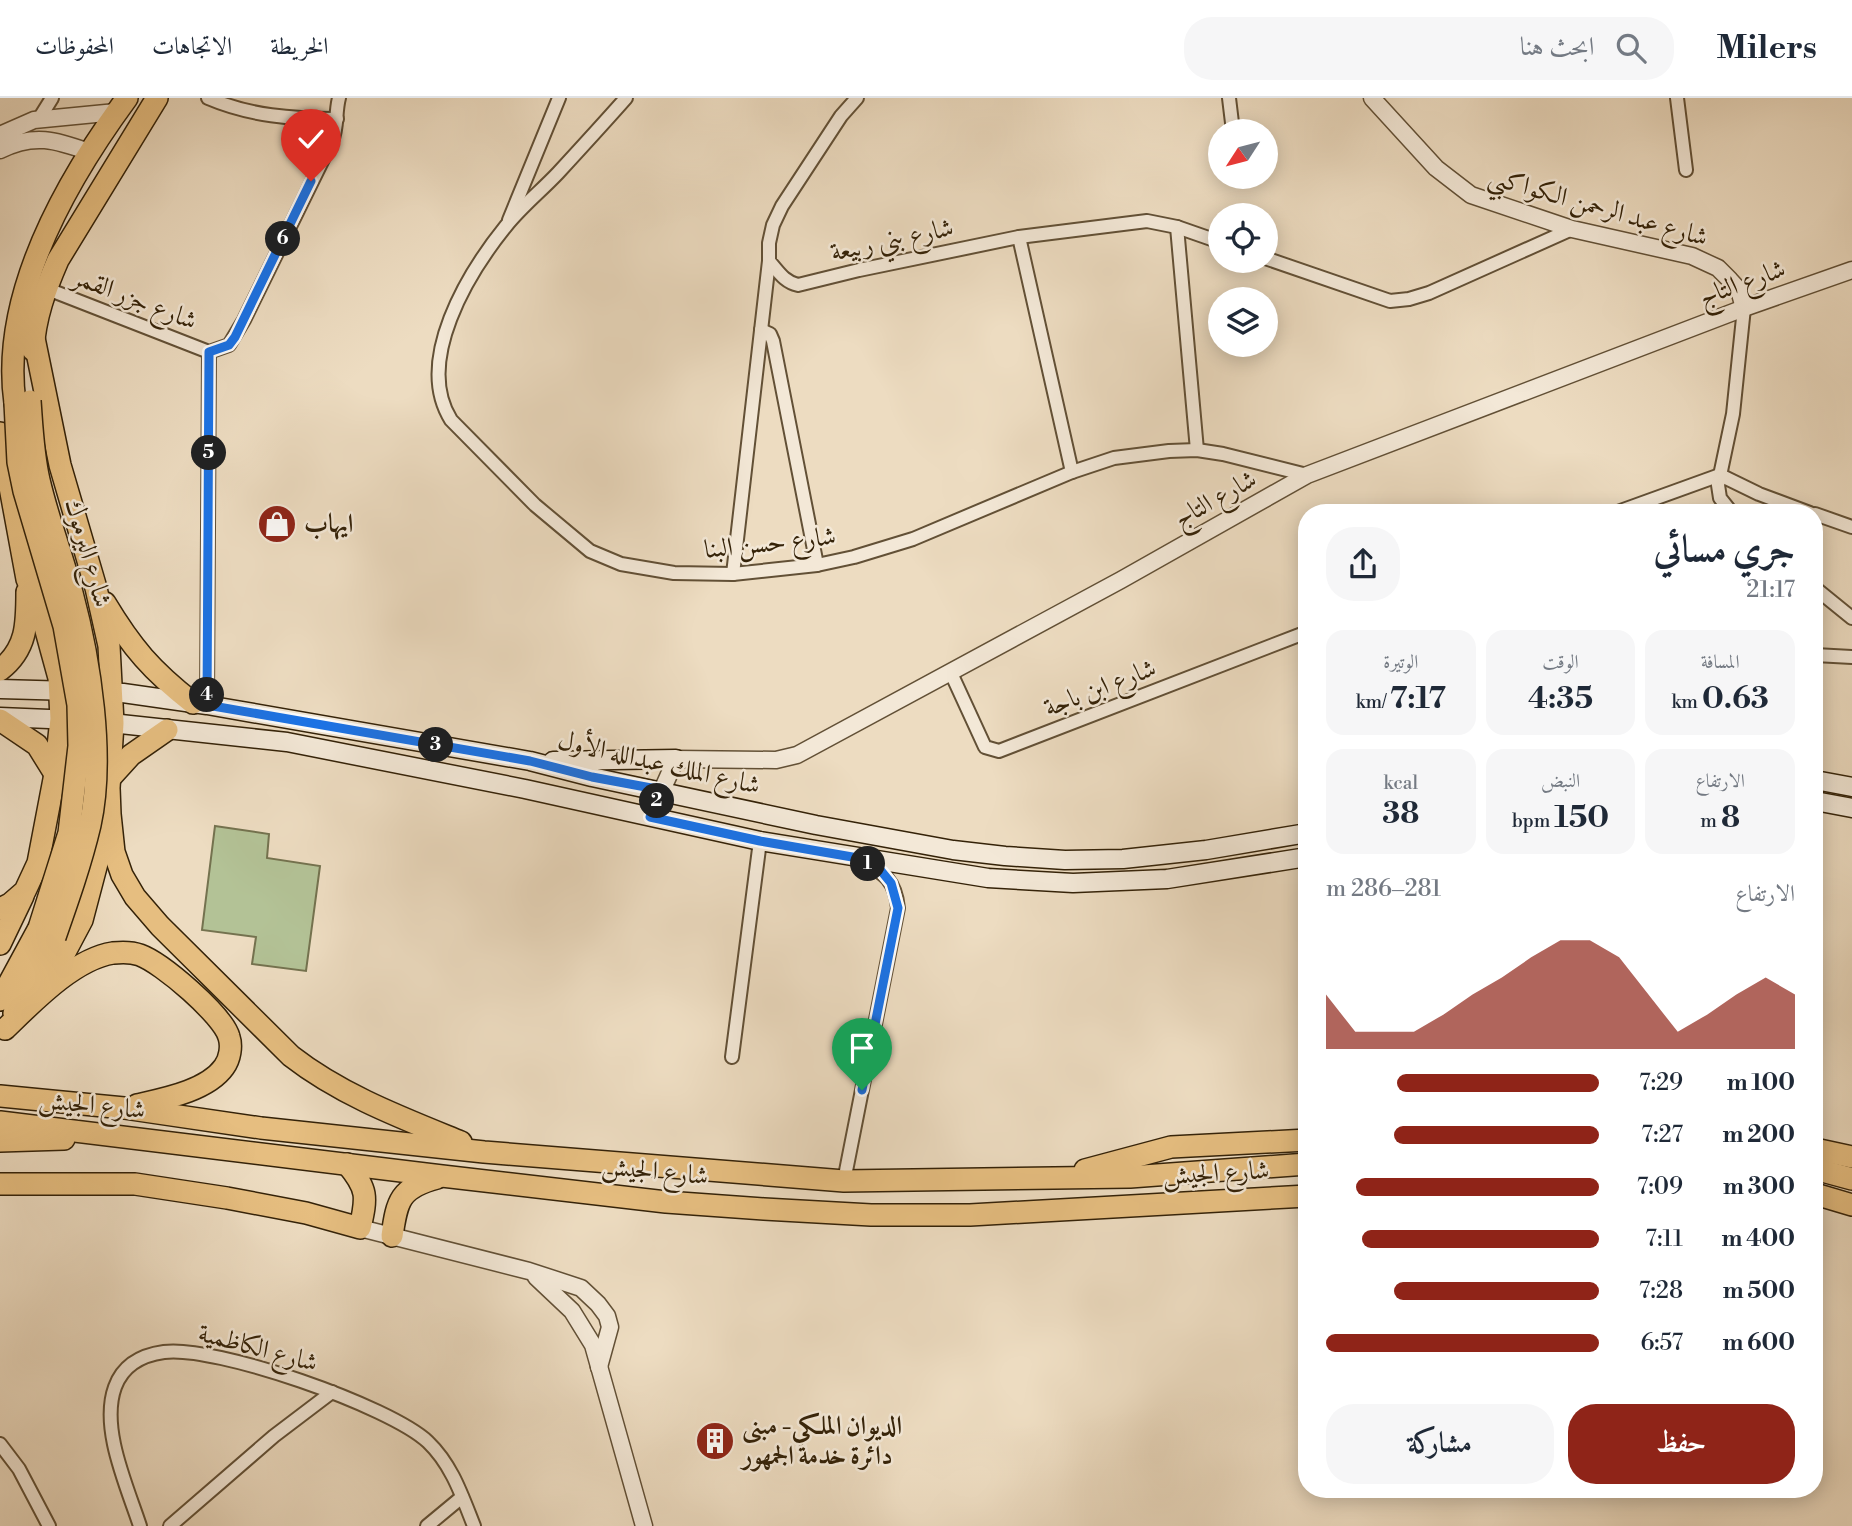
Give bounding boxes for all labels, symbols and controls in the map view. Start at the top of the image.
search box [1184,17,1674,80]
text: Milers [1716,28,1817,69]
icon: search [1612,29,1650,67]
text: ابحث هنا [1520,31,1594,63]
text: المحفوظات [35,32,114,62]
text: الاتجاهات [152,32,232,62]
text: الخريطة [270,32,329,62]
pin [281,109,341,181]
north arrow [1208,119,1278,189]
map controls [1208,119,1278,357]
icon: check [292,120,330,158]
street label: شارع عبد الرحمن الكواكبي [1483,160,1712,260]
button: locate [1208,203,1278,273]
street label: شارع بني ربيعة [828,211,958,275]
pin: 6 [266,222,300,256]
text: 6 [277,226,288,250]
street label: شارع التاج [1694,253,1792,320]
street label: شارع جزر القمر [64,260,201,342]
button: layers [1208,287,1278,357]
pin: 5 [192,436,227,470]
text: 5 [203,440,214,464]
street label: شارع التاج [1168,463,1266,541]
street label: شارع اليرموك [52,495,119,612]
shop icon: ايهاب [256,503,298,545]
place label: ايهاب [304,508,353,540]
street label: شارع حسن البنا [702,520,838,571]
text: جري مسائي [1654,526,1795,573]
button: share [1326,527,1400,601]
text: 21:17 [1746,576,1795,604]
text: الوتيرة [1383,650,1418,674]
text: الوقت [1542,650,1579,674]
text: المسافة [1701,650,1740,674]
street label: شارع ابن باجة [1039,652,1162,729]
pin: 4 [190,678,224,712]
text: 7:17 [1390,680,1446,718]
text: 4:35 [1528,680,1593,718]
text: 0.63 [1702,680,1769,718]
text: 4 [200,682,213,706]
text: /km [1356,690,1390,714]
text: km [1671,690,1702,714]
street label: شارع الملك عبدالله الأول [554,721,764,807]
pin: 3 [418,728,453,762]
text: 3 [430,732,441,756]
text: النبض [1541,769,1580,793]
text: الارتفاع [1696,769,1745,793]
text: kcal [1384,771,1418,795]
pin: 2 [640,784,674,818]
text: 2 [651,788,662,812]
text: 38 [1382,795,1419,833]
text: 150 [1554,799,1609,837]
text: 8 [1721,799,1740,837]
text: bpm [1512,809,1554,833]
text: m [1700,809,1721,833]
pin: 1 [850,846,886,882]
text: 1 [863,851,872,875]
text: 281–286 m [1326,875,1441,903]
text: الارتفاع [1735,880,1795,908]
pin [832,1018,892,1090]
icon: arrive [843,1029,881,1067]
text: 7:29 [1639,1069,1683,1097]
text: 100 m [1727,1069,1795,1097]
street label: شارع الجيش [37,1083,147,1131]
text: 7:27 [1641,1121,1683,1149]
text: 200 m [1723,1121,1795,1149]
street label: شارع الجيش [600,1149,710,1197]
street label: شارع الجيش [1162,1154,1271,1197]
text: 7:09 [1637,1173,1683,1201]
text: 300 m [1723,1173,1795,1201]
text: 7:11 [1645,1225,1683,1253]
text: 400 m [1722,1225,1795,1253]
text: 7:28 [1639,1277,1683,1305]
text: 500 m [1723,1277,1795,1305]
street label: شارع الكاظمية [194,1317,321,1384]
text: 6:57 [1640,1329,1683,1357]
text: 600 m [1722,1329,1795,1357]
button: مشاركة [1326,1404,1554,1484]
button: حفظ [1568,1404,1795,1484]
place label: الديوان الملكي- مبنى دائرة خدمة الجمهور [739,1410,902,1472]
building icon: الديوان الملكي- مبنى دائرة خدمة الجمهور [694,1420,736,1462]

